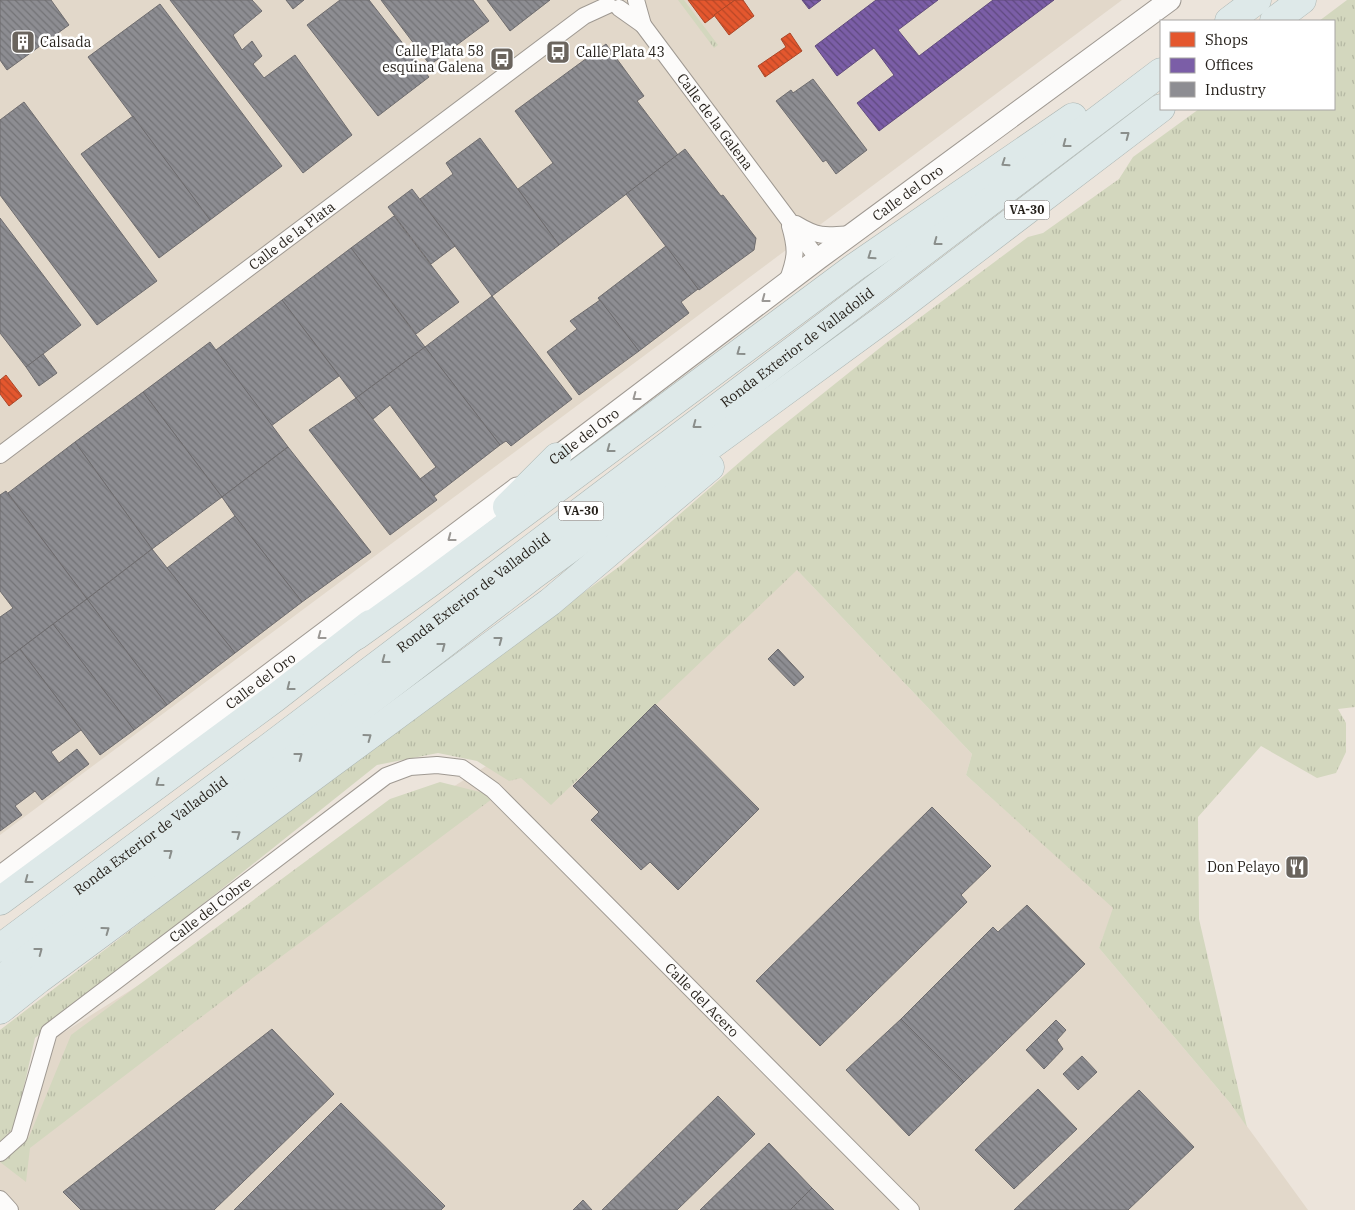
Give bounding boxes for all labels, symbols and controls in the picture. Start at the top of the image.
legend [1160,20,1335,110]
building icon: Calsada [10,29,36,55]
text: Shops [1205,30,1248,49]
place label: Calsada [40,33,92,51]
bus stop icon: Calle Plata 43 [545,39,571,65]
place label: Calle Plata 58 esquina Galena [382,42,484,76]
place label: Calle Plata 43 [576,43,665,61]
bus stop icon: Calle Plata 58 esquina Galena [489,46,515,72]
text: Offices [1205,55,1253,74]
street label: Calle de la Galena [673,70,757,174]
text: Industry [1205,80,1266,99]
one-way arrow [1120,132,1129,140]
one-way arrow [1062,138,1072,147]
one-way arrow [1001,157,1010,166]
street label: Calle del Oro [869,161,947,225]
street label: Calle de la Plata [245,197,339,274]
road number: VA-30 [1004,200,1050,220]
one-way arrow [933,236,943,245]
one-way arrow [867,250,877,259]
street label: Ronda Exterior de Valladolid [717,283,878,411]
one-way arrow [762,293,771,301]
one-way arrow [736,346,746,355]
one-way arrow [633,392,642,400]
street label: Calle del Oro [545,404,623,469]
one-way arrow [693,419,702,427]
one-way arrow [607,443,616,451]
road number: VA-30 [558,502,604,520]
street label: Ronda Exterior de Valladolid [393,528,554,656]
one-way arrow [447,532,457,541]
one-way arrow [318,631,327,639]
one-way arrow [493,638,502,646]
one-way arrow [436,644,445,652]
street label: Calle del Oro [222,649,299,713]
one-way arrow [381,654,391,663]
one-way arrow [287,681,296,689]
one-way arrow [362,735,371,743]
one-way arrow [293,753,302,761]
street label: Ronda Exterior de Valladolid [70,772,232,899]
one-way arrow [156,778,165,786]
one-way arrow [231,831,240,839]
one-way arrow [163,851,172,859]
restaurant icon: Don Pelayo [1284,854,1310,880]
place label: Don Pelayo [1207,858,1280,876]
street label: Calle del Cobre [166,873,255,947]
one-way arrow [24,874,34,883]
one-way arrow [100,927,110,936]
one-way arrow [33,948,43,957]
street label: Calle del Acero [661,959,743,1041]

